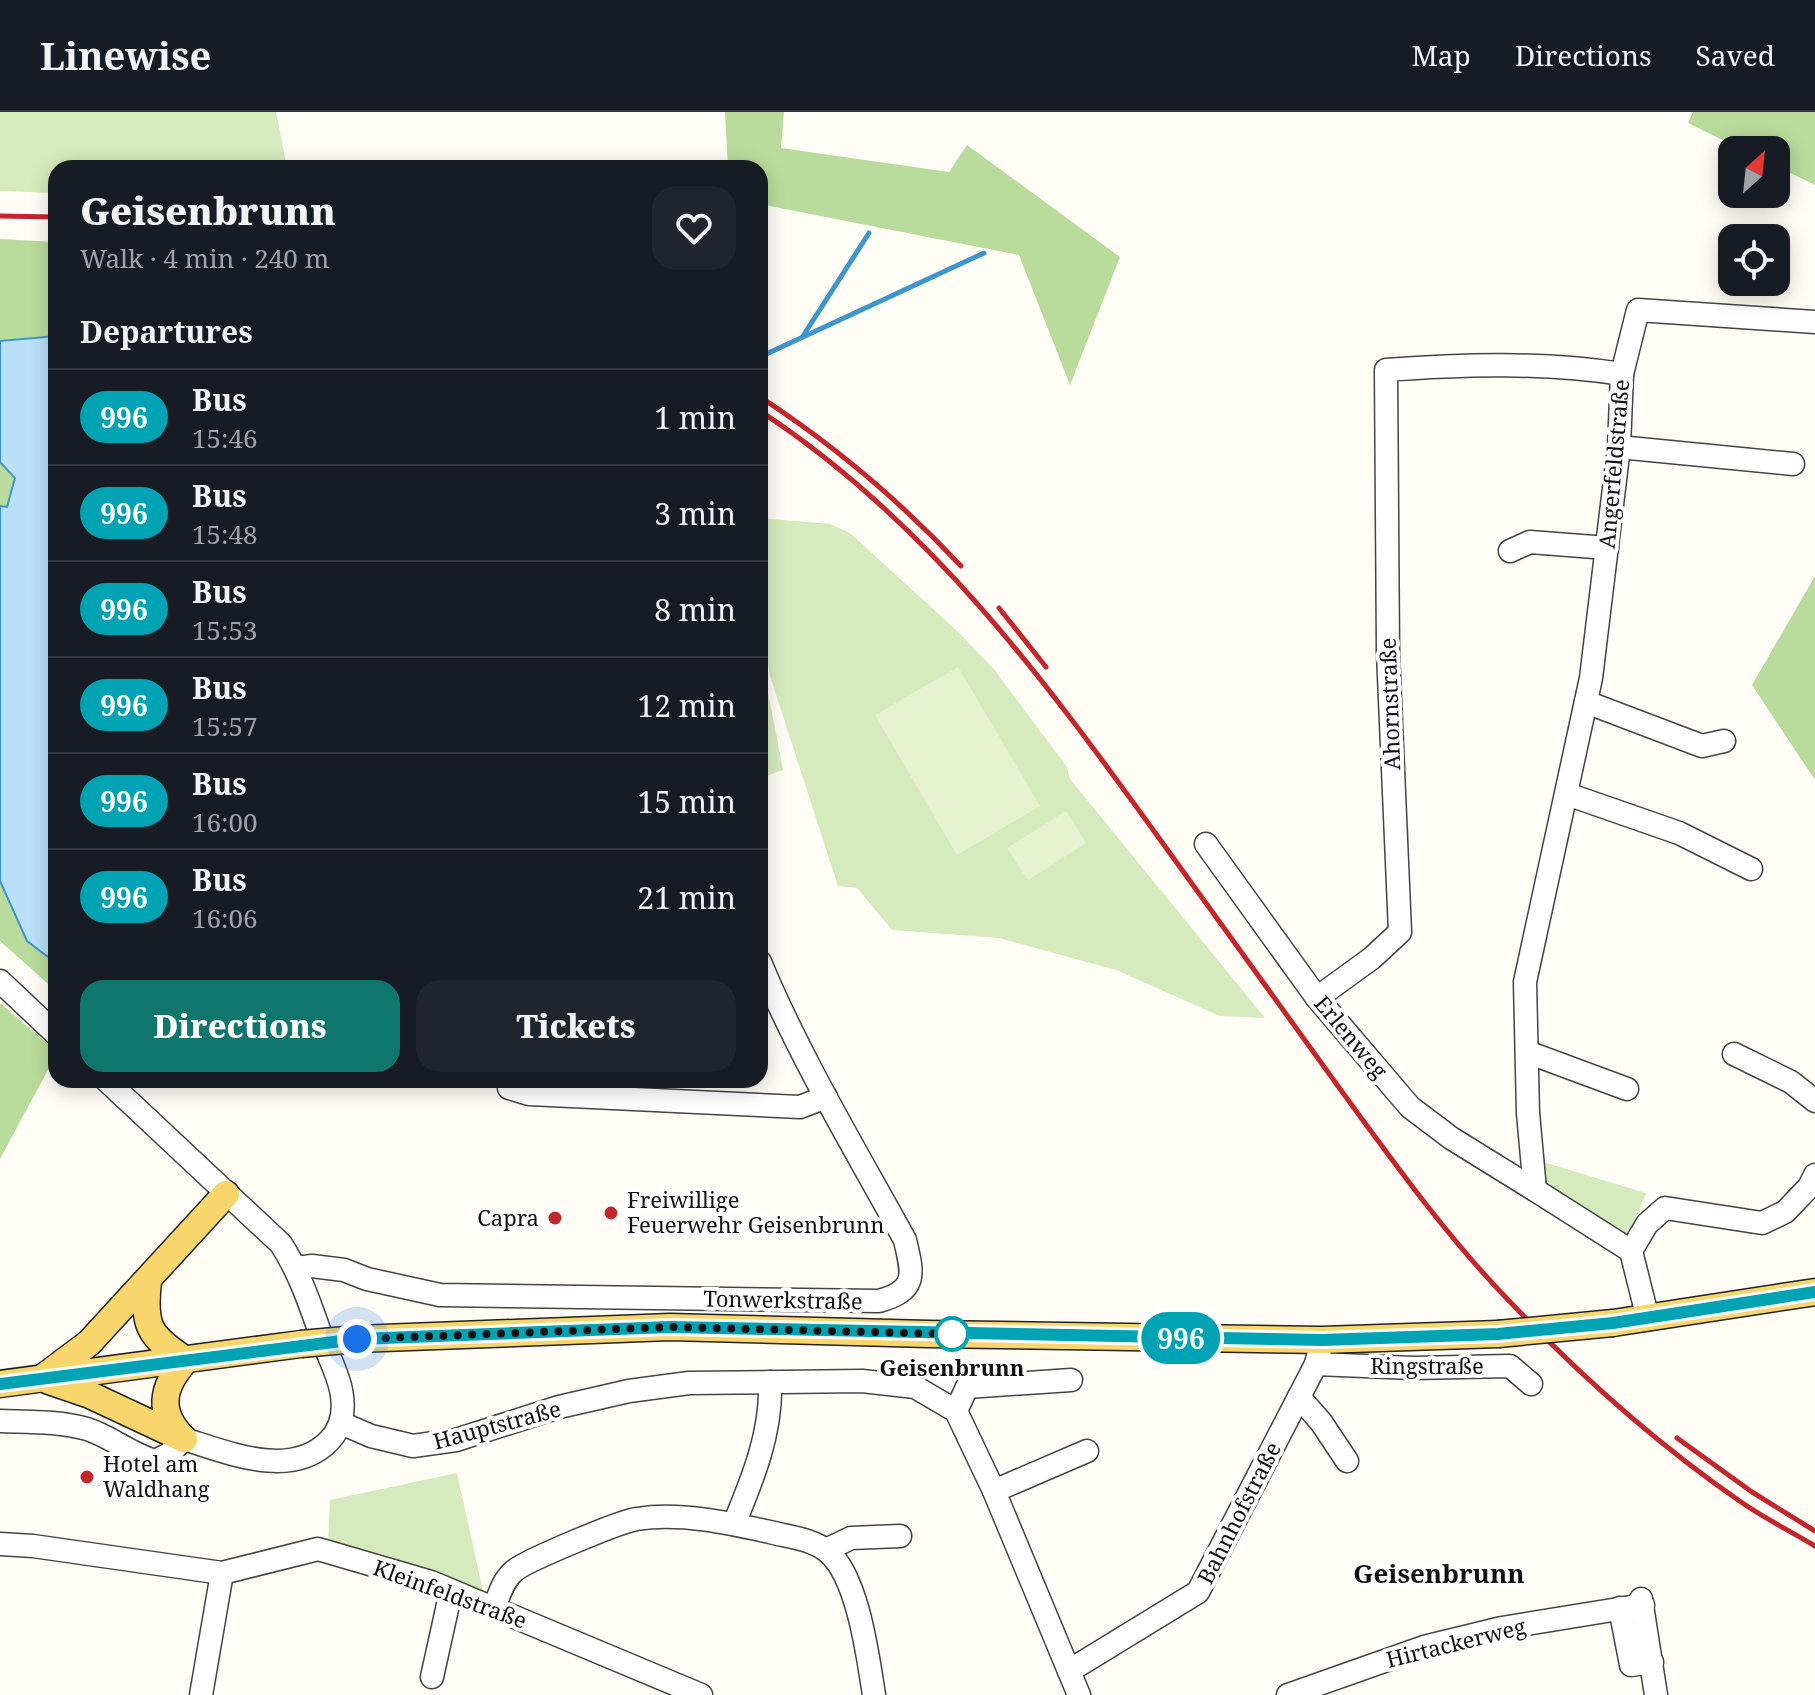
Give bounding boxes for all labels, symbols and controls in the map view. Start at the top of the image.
text: Linewise [40,29,211,81]
text: Map [1411,36,1471,74]
text: Directions [1515,36,1652,74]
text: Saved [1696,36,1775,74]
north arrow [1718,136,1790,208]
map controls [1718,136,1790,296]
text: Geisenbrunn [80,184,336,236]
button: heart [652,186,736,270]
button: locate [1718,224,1790,296]
text: Walk · 4 min · 240 m [80,240,329,276]
text: Departures [80,311,253,352]
street label: Angerfeldstraße [1591,378,1635,550]
text: Bus [192,379,247,420]
text: 1 min [654,397,736,438]
text: 996 [100,398,148,436]
text: 15:46 [192,420,258,456]
text: Bus [192,475,247,516]
text: 3 min [654,493,736,534]
text: 996 [100,494,148,532]
text: 15:48 [192,516,258,552]
text: Bus [192,571,247,612]
text: 8 min [654,589,736,630]
text: 996 [100,590,148,628]
text: 15:53 [192,612,258,648]
street label: Ahornstraße [1372,637,1406,771]
text: Bus [192,667,247,708]
text: 12 min [637,685,736,726]
text: 996 [100,686,148,724]
text: 15:57 [192,708,258,744]
text: Bus [192,763,247,804]
text: 15 min [637,781,736,822]
text: 996 [100,782,148,820]
text: 16:00 [192,804,258,840]
text: Bus [192,859,247,900]
text: 21 min [637,877,736,918]
text: 996 [100,878,148,916]
text: 16:06 [192,900,258,936]
button: Directions [80,980,400,1072]
button: Tickets [416,980,736,1072]
street label: Erlenweg [1308,989,1395,1084]
place label: Freiwillige Feuerwehr Geisenbrunn [627,1184,884,1239]
place label: Capra [477,1202,539,1232]
marker: Freiwillige Feuerwehr Geisenbrunn [602,1204,620,1222]
marker: Capra [546,1209,564,1227]
street label: Tonwerkstraße [703,1283,863,1315]
line badge: 996 [1135,1312,1227,1364]
marker: Geisenbrunn [935,1317,969,1351]
your location [337,1319,377,1359]
text: 996 [1157,1319,1205,1357]
street label: Ringstraße [1370,1350,1484,1380]
place label: Geisenbrunn [880,1352,1025,1382]
street label: Hauptstraße [430,1393,564,1455]
street label: Bahnhofstraße [1189,1436,1287,1589]
place label: Hotel am Waldhang [103,1448,210,1503]
marker: Hotel am Waldhang [78,1468,96,1486]
street label: Kleinfeldstraße [369,1551,531,1635]
district label: Geisenbrunn [1353,1555,1525,1591]
street label: Hirtackerweg [1383,1610,1529,1674]

